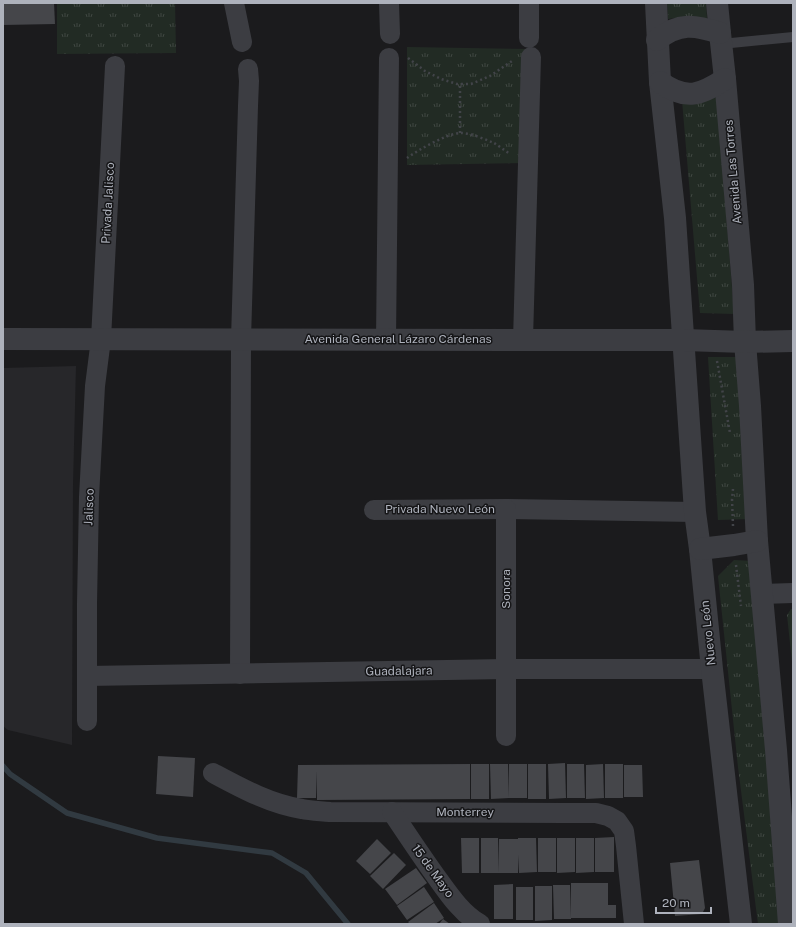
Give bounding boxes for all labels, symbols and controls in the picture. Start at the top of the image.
street label: Avenida Las Torres [721,119,745,225]
street label: Privada Jalisco [99,162,117,244]
street label: Avenida General Lázaro Cárdenas [304,332,492,346]
street label: Jalisco [81,488,97,526]
street label: Privada Nuevo León [385,502,495,516]
street label: Sonora [499,569,513,609]
street label: Nuevo León [698,600,718,666]
street label: Guadalajara [365,663,433,679]
street label: Monterrey [436,805,494,819]
street label: 15 de Mayo [409,842,457,900]
scale bar [656,889,711,915]
text: 20 m [662,896,690,910]

